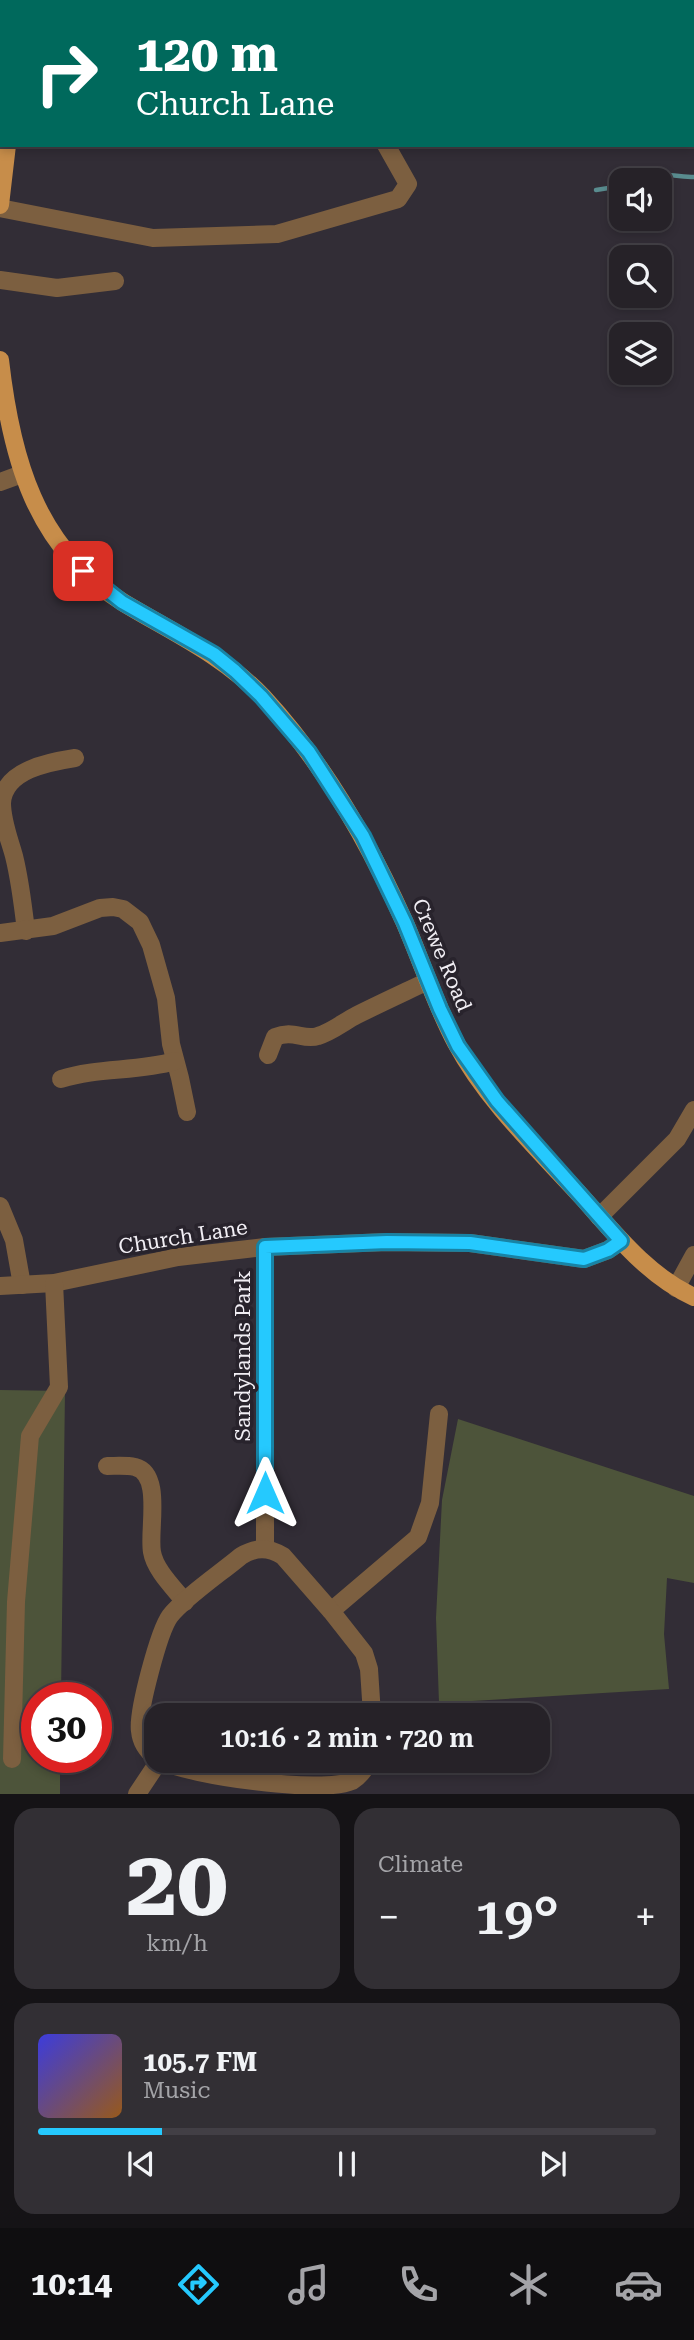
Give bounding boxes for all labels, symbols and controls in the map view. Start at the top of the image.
text: 120 m [136,26,278,83]
icon: right [21,28,112,119]
text: Church Lane [136,85,334,123]
map controls [609,168,672,385]
button: sound [609,168,672,231]
button: search [609,245,672,308]
button: layers [609,322,672,385]
pin [53,541,113,601]
icon: arrive [64,552,102,590]
street label: Crewe Road [407,895,477,1016]
street label: Church Lane [117,1215,249,1259]
street label: Sandylands Park [231,1271,255,1441]
position arrow [228,1456,302,1530]
speed limit sign: 30 [21,1682,112,1773]
text: 10:16 · 2 min · 720 m [220,1723,474,1753]
text: 20 [126,1831,228,1937]
text: Climate [378,1851,463,1878]
text: 19° [475,1886,559,1947]
text: − [378,1895,399,1939]
text: + [635,1895,656,1939]
text: km/h [146,1930,208,1957]
text: 105.7 FM [143,2047,257,2077]
text: Music [143,2077,210,2104]
icon: previous [122,2145,160,2183]
icon: pause [328,2145,366,2183]
icon: next [534,2145,572,2183]
icon: directions [174,2260,223,2309]
icon: music [284,2260,333,2309]
icon: phone [394,2260,443,2309]
icon: climate [504,2260,553,2309]
icon: car [614,2260,663,2309]
text: 10:14 [31,2265,112,2303]

